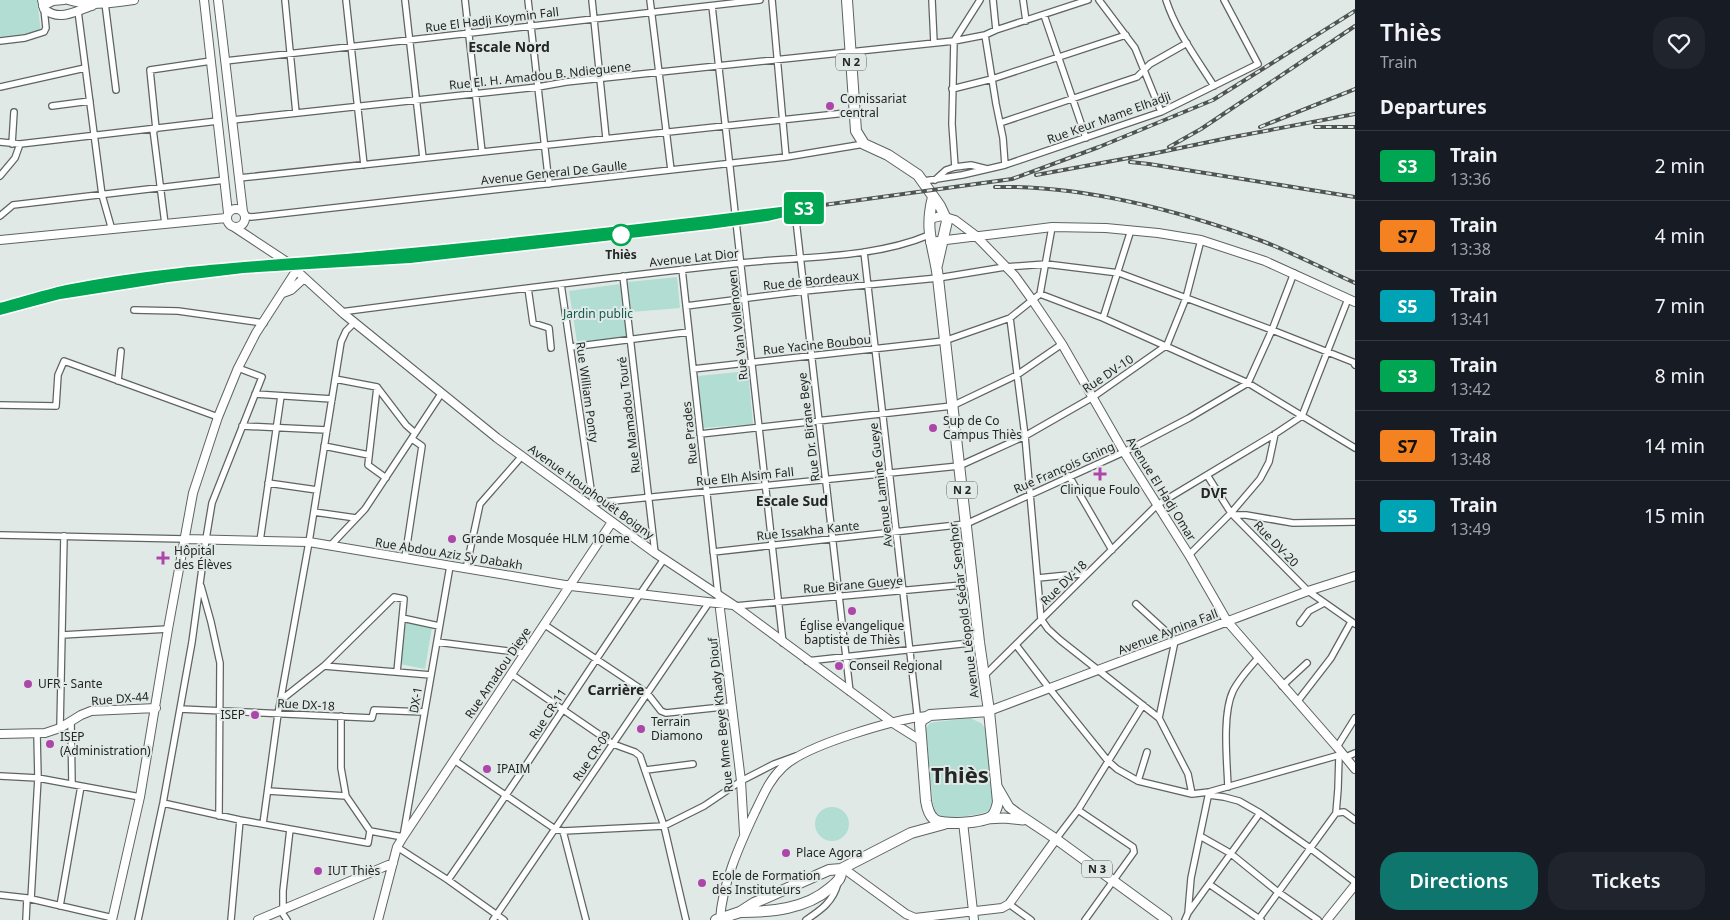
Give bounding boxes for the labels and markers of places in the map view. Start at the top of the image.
place label: Comissariat central [840,90,907,121]
marker: Comissariat central [824,100,836,112]
marker: Thiès [610,224,632,246]
place label: Thiès [605,246,637,263]
place label: Sup de Co Campus Thiès [943,412,1022,443]
marker: Sup de Co Campus Thiès [927,422,939,434]
marker: Clinique Foulo [1093,467,1107,481]
place label: Clinique Foulo [1060,481,1140,498]
place label: Grande Mosquée HLM 10eme [462,530,630,547]
marker: Grande Mosquée HLM 10eme [446,533,458,545]
place label: Hôpital des Élèves [174,542,232,573]
marker: Hôpital des Élèves [156,551,170,565]
marker: Église evangelique baptiste de Thiès [846,605,858,617]
place label: Église evangelique baptiste de Thiès [800,617,905,648]
place label: Conseil Regional [849,657,942,674]
marker: Conseil Regional [833,660,845,672]
place label: UFR - Sante [38,675,103,692]
marker: UFR - Sante [22,678,34,690]
place label: ISEP [220,706,245,723]
marker: ISEP [249,709,261,721]
place label: Terrain Diamono [651,713,703,744]
marker: Terrain Diamono [635,723,647,735]
place label: ISEP (Administration) [60,728,151,759]
marker: ISEP (Administration) [44,738,56,750]
place label: IPAIM [497,760,530,777]
marker: IPAIM [481,763,493,775]
place label: Place Agora [796,844,863,861]
marker: Place Agora [780,847,792,859]
place label: IUT Thiès [328,862,381,879]
marker: IUT Thiès [312,865,324,877]
place label: Ecole de Formation des Instituteurs [712,867,820,898]
marker: Ecole de Formation des Instituteurs [696,877,708,889]

